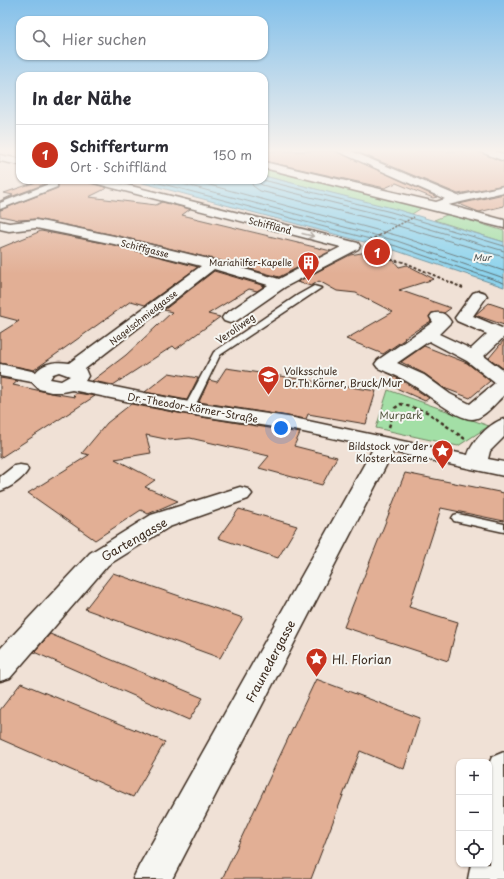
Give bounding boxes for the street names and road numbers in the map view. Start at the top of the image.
street label: Schiffländ [247,213,294,237]
street label: Schiffgasse [119,235,171,261]
street label: Nagelschmiedgasse [106,286,180,348]
street label: Veroliweg [212,309,258,347]
street label: Dr.-Theodor-Körner-Straße [127,388,259,426]
street label: Gartengasse [98,513,170,565]
street label: Fraunedergasse [241,617,299,705]

